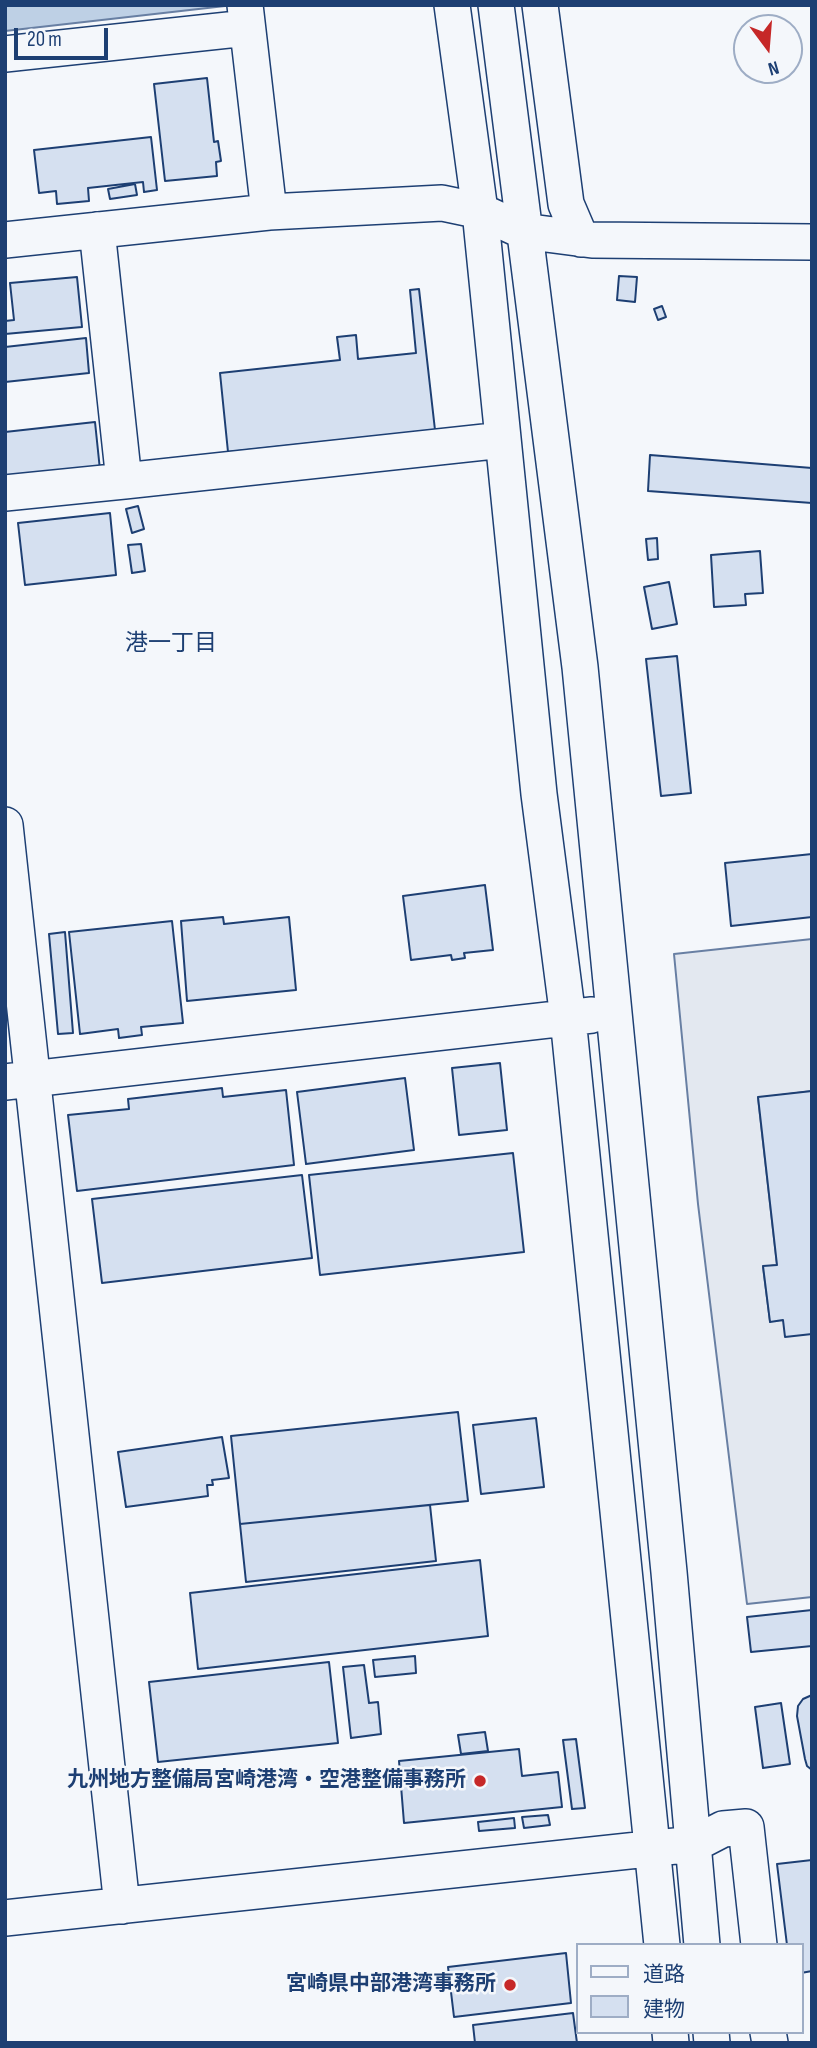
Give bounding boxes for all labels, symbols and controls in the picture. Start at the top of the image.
scale bar [18,14,112,58]
north arrow [733,14,803,84]
text: 20 m [27,27,62,52]
text: N [765,55,781,80]
district label: 港一丁目 [125,630,217,658]
place label: 九州地方整備局宮崎港湾・空港整備事務所 [67,1768,466,1794]
marker: 九州地方整備局宮崎港湾・空港整備事務所 [472,1773,488,1789]
legend [576,1943,803,2034]
text: 道路 [643,1962,685,1987]
place label: 宮崎県中部港湾事務所 [286,1972,496,1998]
marker: 宮崎県中部港湾事務所 [502,1977,518,1993]
text: 建物 [643,1997,685,2022]

